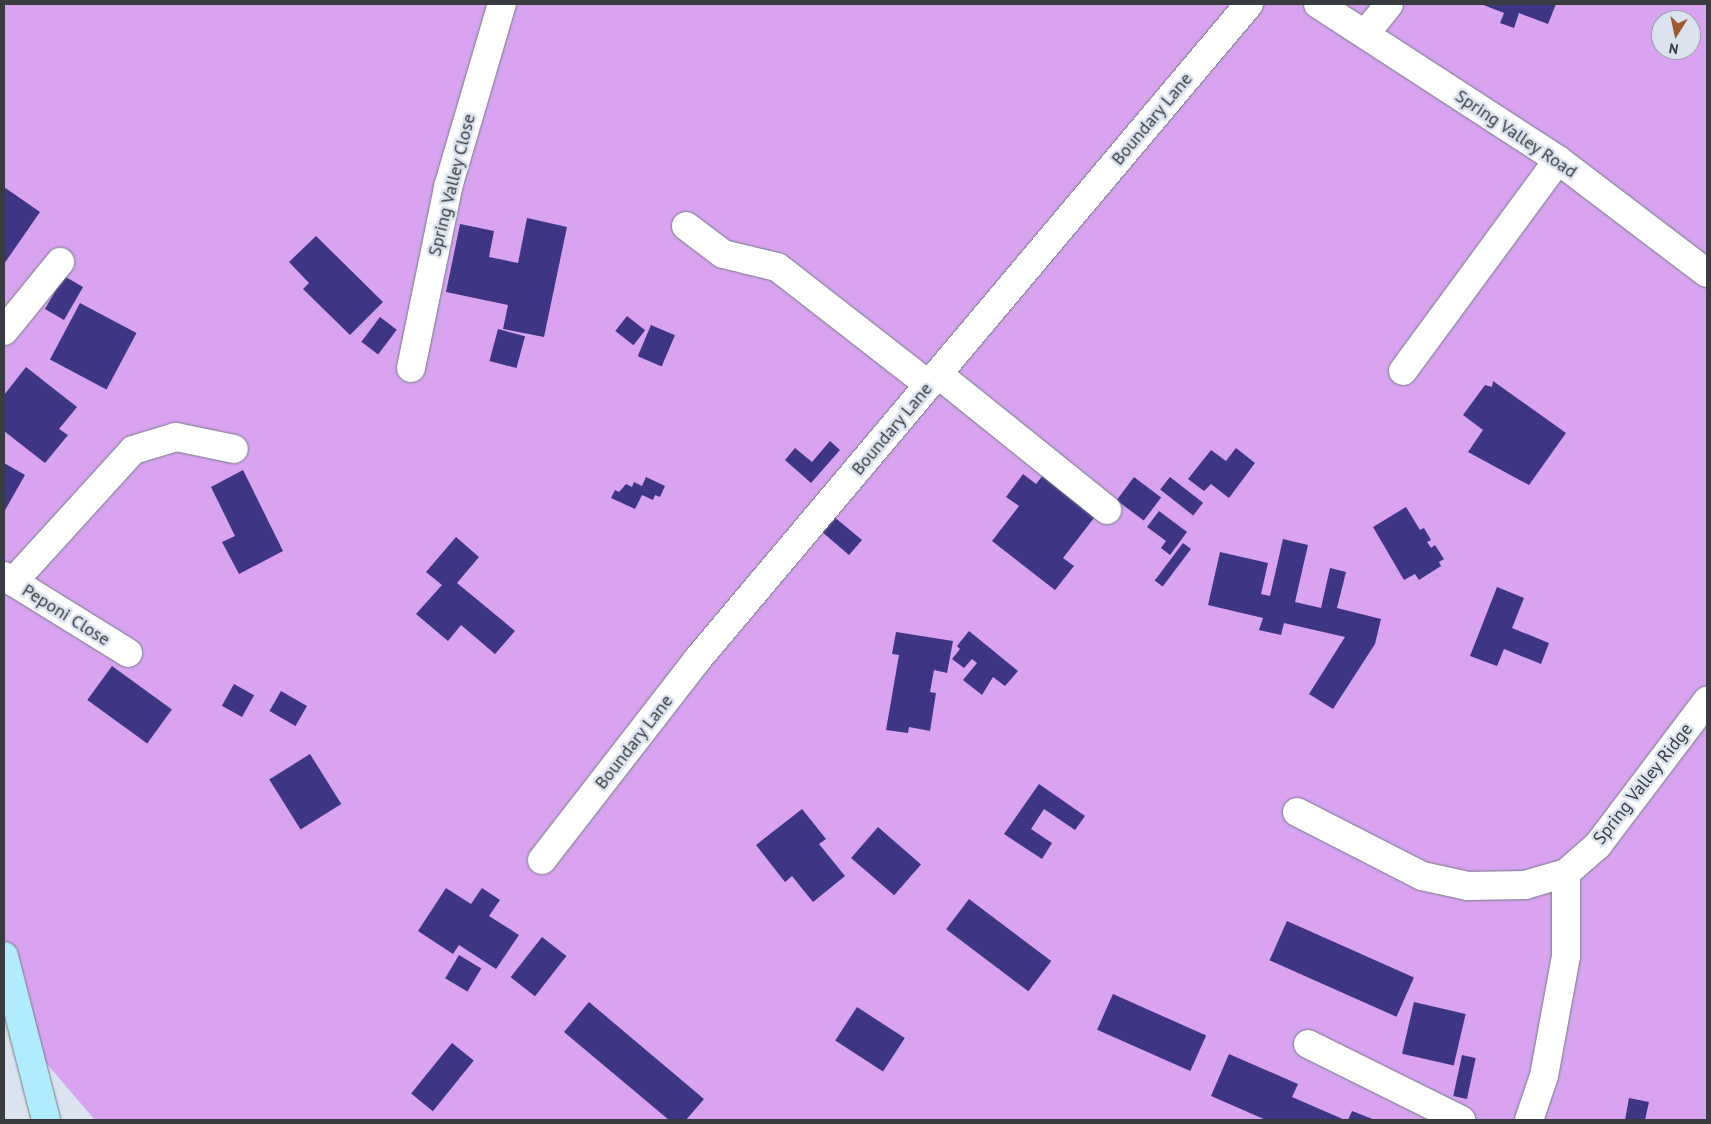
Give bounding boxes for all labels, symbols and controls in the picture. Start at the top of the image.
north arrow [1651,10,1701,60]
text: N [1667,39,1680,58]
street label: Boundary Lane [1107,68,1197,170]
street label: Spring Valley Road [1451,85,1581,183]
street label: Spring Valley Close [424,111,480,259]
street label: Boundary Lane [847,378,937,480]
street label: Peponi Close [18,580,114,650]
street label: Boundary Lane [590,690,678,794]
street label: Spring Valley Ridge [1589,719,1697,849]

